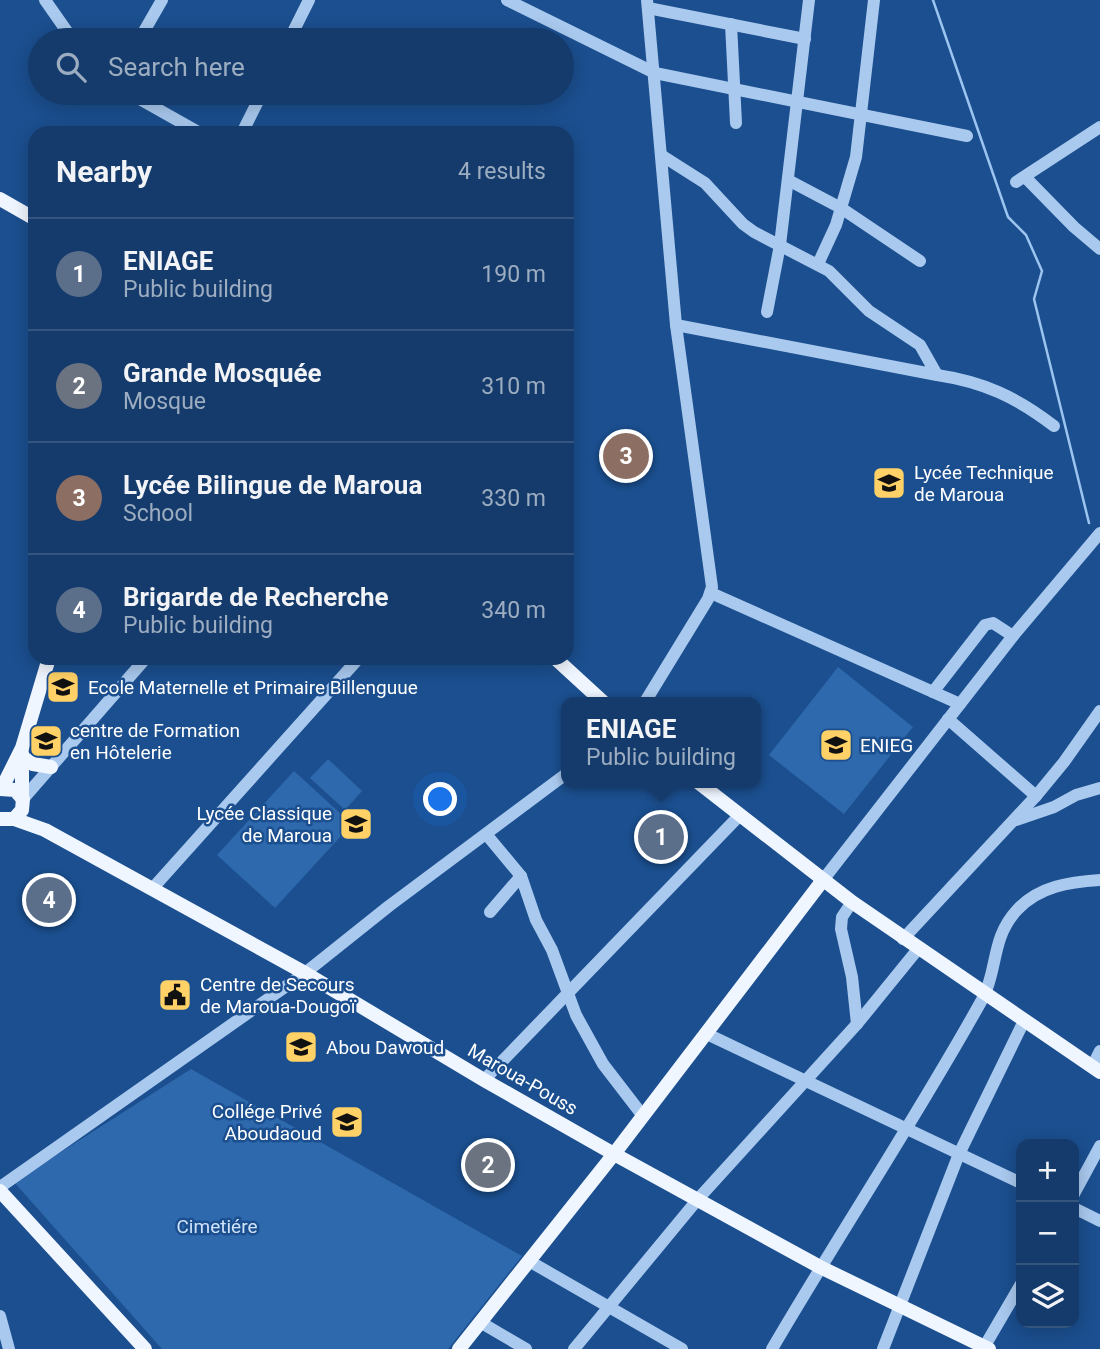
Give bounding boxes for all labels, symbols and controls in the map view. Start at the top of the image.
search box [28,28,574,105]
icon: search [52,48,90,86]
text: Search here [108,52,245,82]
text: Nearby [56,154,152,189]
text: 4 results [458,158,546,185]
text: ENIAGE [123,246,213,276]
text: 1 [72,261,86,288]
text: 190 m [481,261,546,288]
text: Public building [123,276,273,303]
text: Grande Mosquée [123,358,322,388]
text: 2 [72,373,86,400]
text: 310 m [481,373,546,400]
text: Mosque [123,388,206,415]
pin: 3 [603,430,649,482]
place label: Lycée Technique de Maroua [914,461,1054,506]
school or university icon: Lycée Technique de Maroua [870,464,908,502]
text: Lycée Bilingue de Maroua [123,470,422,500]
text: 3 [72,485,86,512]
text: 330 m [481,485,546,512]
text: School [123,500,193,527]
text: Brigarde de Recherche [123,582,389,612]
text: 4 [72,597,86,624]
text: 340 m [481,597,546,624]
text: Public building [123,612,273,639]
school or university icon: Ecole Maternelle et Primaire Billenguue [44,668,82,706]
place label: Ecole Maternelle et Primaire Billenguue [88,676,418,699]
popup [561,697,761,788]
text: ENIAGE [586,714,676,744]
place label: centre de Formation en Hôtelerie [70,719,240,764]
school or university icon: centre de Formation en Hôtelerie [27,722,65,760]
school or university icon: ENIEG [817,726,855,764]
place label: ENIEG [860,734,913,757]
text: Public building [586,744,736,771]
your location [423,782,457,816]
place label: Lycée Classique de Maroua [196,802,332,847]
school or university icon: Lycée Classique de Maroua [337,805,375,843]
pin: 1 [638,811,684,863]
pin: 4 [26,874,72,926]
place label: Centre de Secours de Maroua-Dougoï [200,973,357,1018]
public building icon: Centre de Secours de Maroua-Dougoï [156,976,194,1014]
school or university icon: Abou Dawoud [282,1028,320,1066]
place label: Abou Dawoud [326,1036,444,1059]
street label: Maroua-Pouss [464,1039,582,1120]
place label: Collége Privé Aboudaoud [212,1100,322,1145]
school or university icon: Collége Privé Aboudaoud [328,1103,366,1141]
pin: 2 [465,1139,511,1191]
map controls [1016,1139,1079,1328]
button: + [1016,1139,1079,1202]
button: − [1016,1202,1079,1265]
park label: Cimetiére [177,1215,257,1238]
button: layers [1016,1265,1079,1328]

